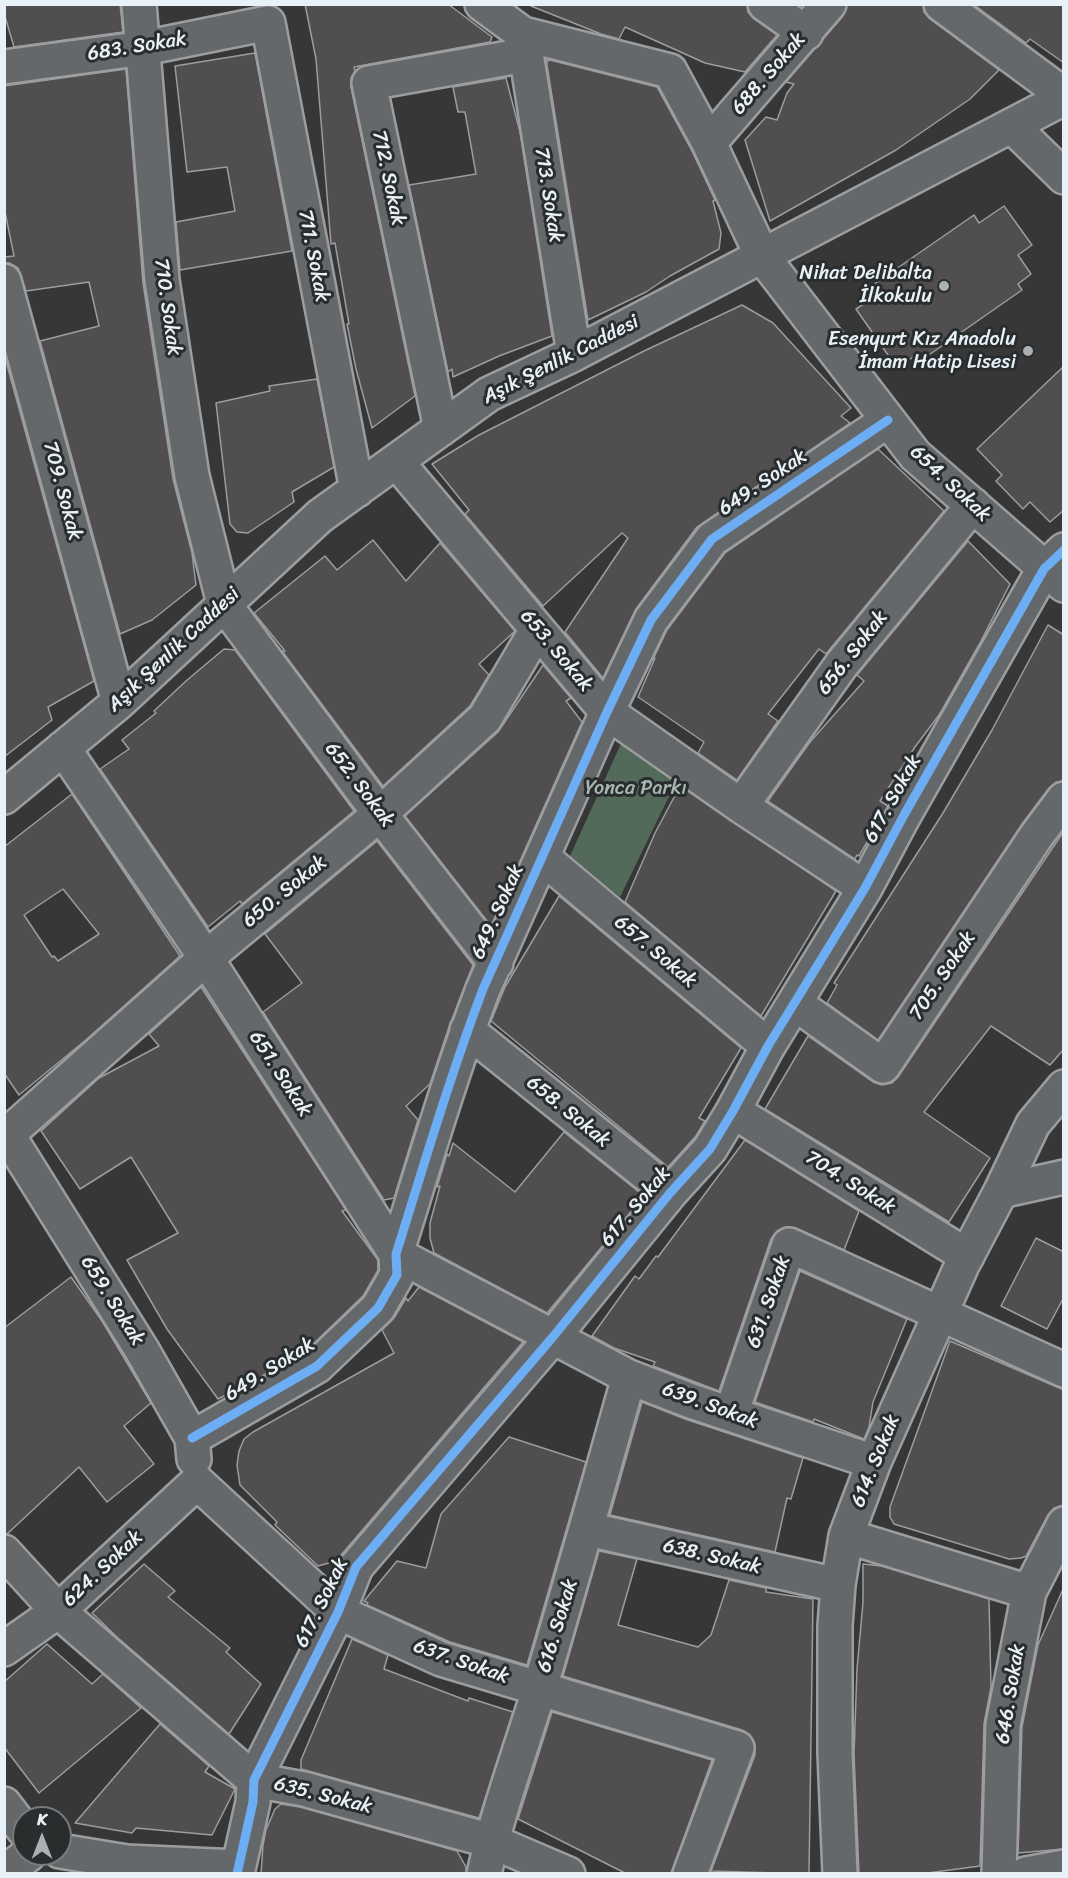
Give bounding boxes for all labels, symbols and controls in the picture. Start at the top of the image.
street label: 683. Sokak [86,27,188,67]
street label: 688. Sokak [727,28,811,120]
street label: 712. Sokak [366,128,410,228]
street label: 713. Sokak [529,146,567,244]
street label: 711. Sokak [292,208,334,304]
street label: 710. Sokak [148,257,186,357]
place label: Nihat Delibalta İlkokulu [800,262,932,309]
marker: Nihat Delibalta İlkokulu [937,279,951,293]
street label: Aşık Şenlik Caddesi [479,310,643,410]
place label: Esenyurt Kız Anadolu İmam Hatip Lisesi [828,328,1016,375]
marker: Esenyurt Kız Anadolu İmam Hatip Lisesi [1021,344,1035,358]
street label: 709. Sokak [37,439,87,543]
street label: 654. Sokak [905,441,995,527]
street label: 649. Sokak [714,445,812,521]
street label: Aşık Şenlik Caddesi [103,583,245,717]
street label: 653. Sokak [515,605,597,697]
street label: 656. Sokak [813,606,893,700]
street label: 652. Sokak [319,738,399,832]
street label: 617. Sokak [859,751,927,847]
park label: Yonca Parkı [585,777,687,801]
street label: 650. Sokak [238,851,332,933]
street label: 649. Sokak [466,861,530,963]
street label: 657. Sokak [609,911,701,993]
street label: 705. Sokak [905,927,981,1025]
street label: 651. Sokak [243,1027,317,1121]
street label: 658. Sokak [521,1071,615,1153]
street label: 704. Sokak [800,1146,900,1220]
street label: 617. Sokak [596,1162,676,1252]
street label: 659. Sokak [75,1252,149,1350]
street label: 631. Sokak [742,1253,796,1351]
street label: 649. Sokak [221,1333,319,1407]
street label: 639. Sokak [659,1378,761,1434]
street label: 614. Sokak [847,1411,905,1511]
street label: 624. Sokak [58,1526,148,1612]
street label: 638. Sokak [661,1534,763,1580]
street label: 617. Sokak [290,1554,354,1652]
street label: 616. Sokak [532,1576,584,1676]
street label: 637. Sokak [410,1635,512,1689]
street label: 646. Sokak [991,1643,1031,1745]
street label: 635. Sokak [272,1772,374,1820]
text: K [37,1805,47,1834]
north arrow [12,1806,72,1866]

